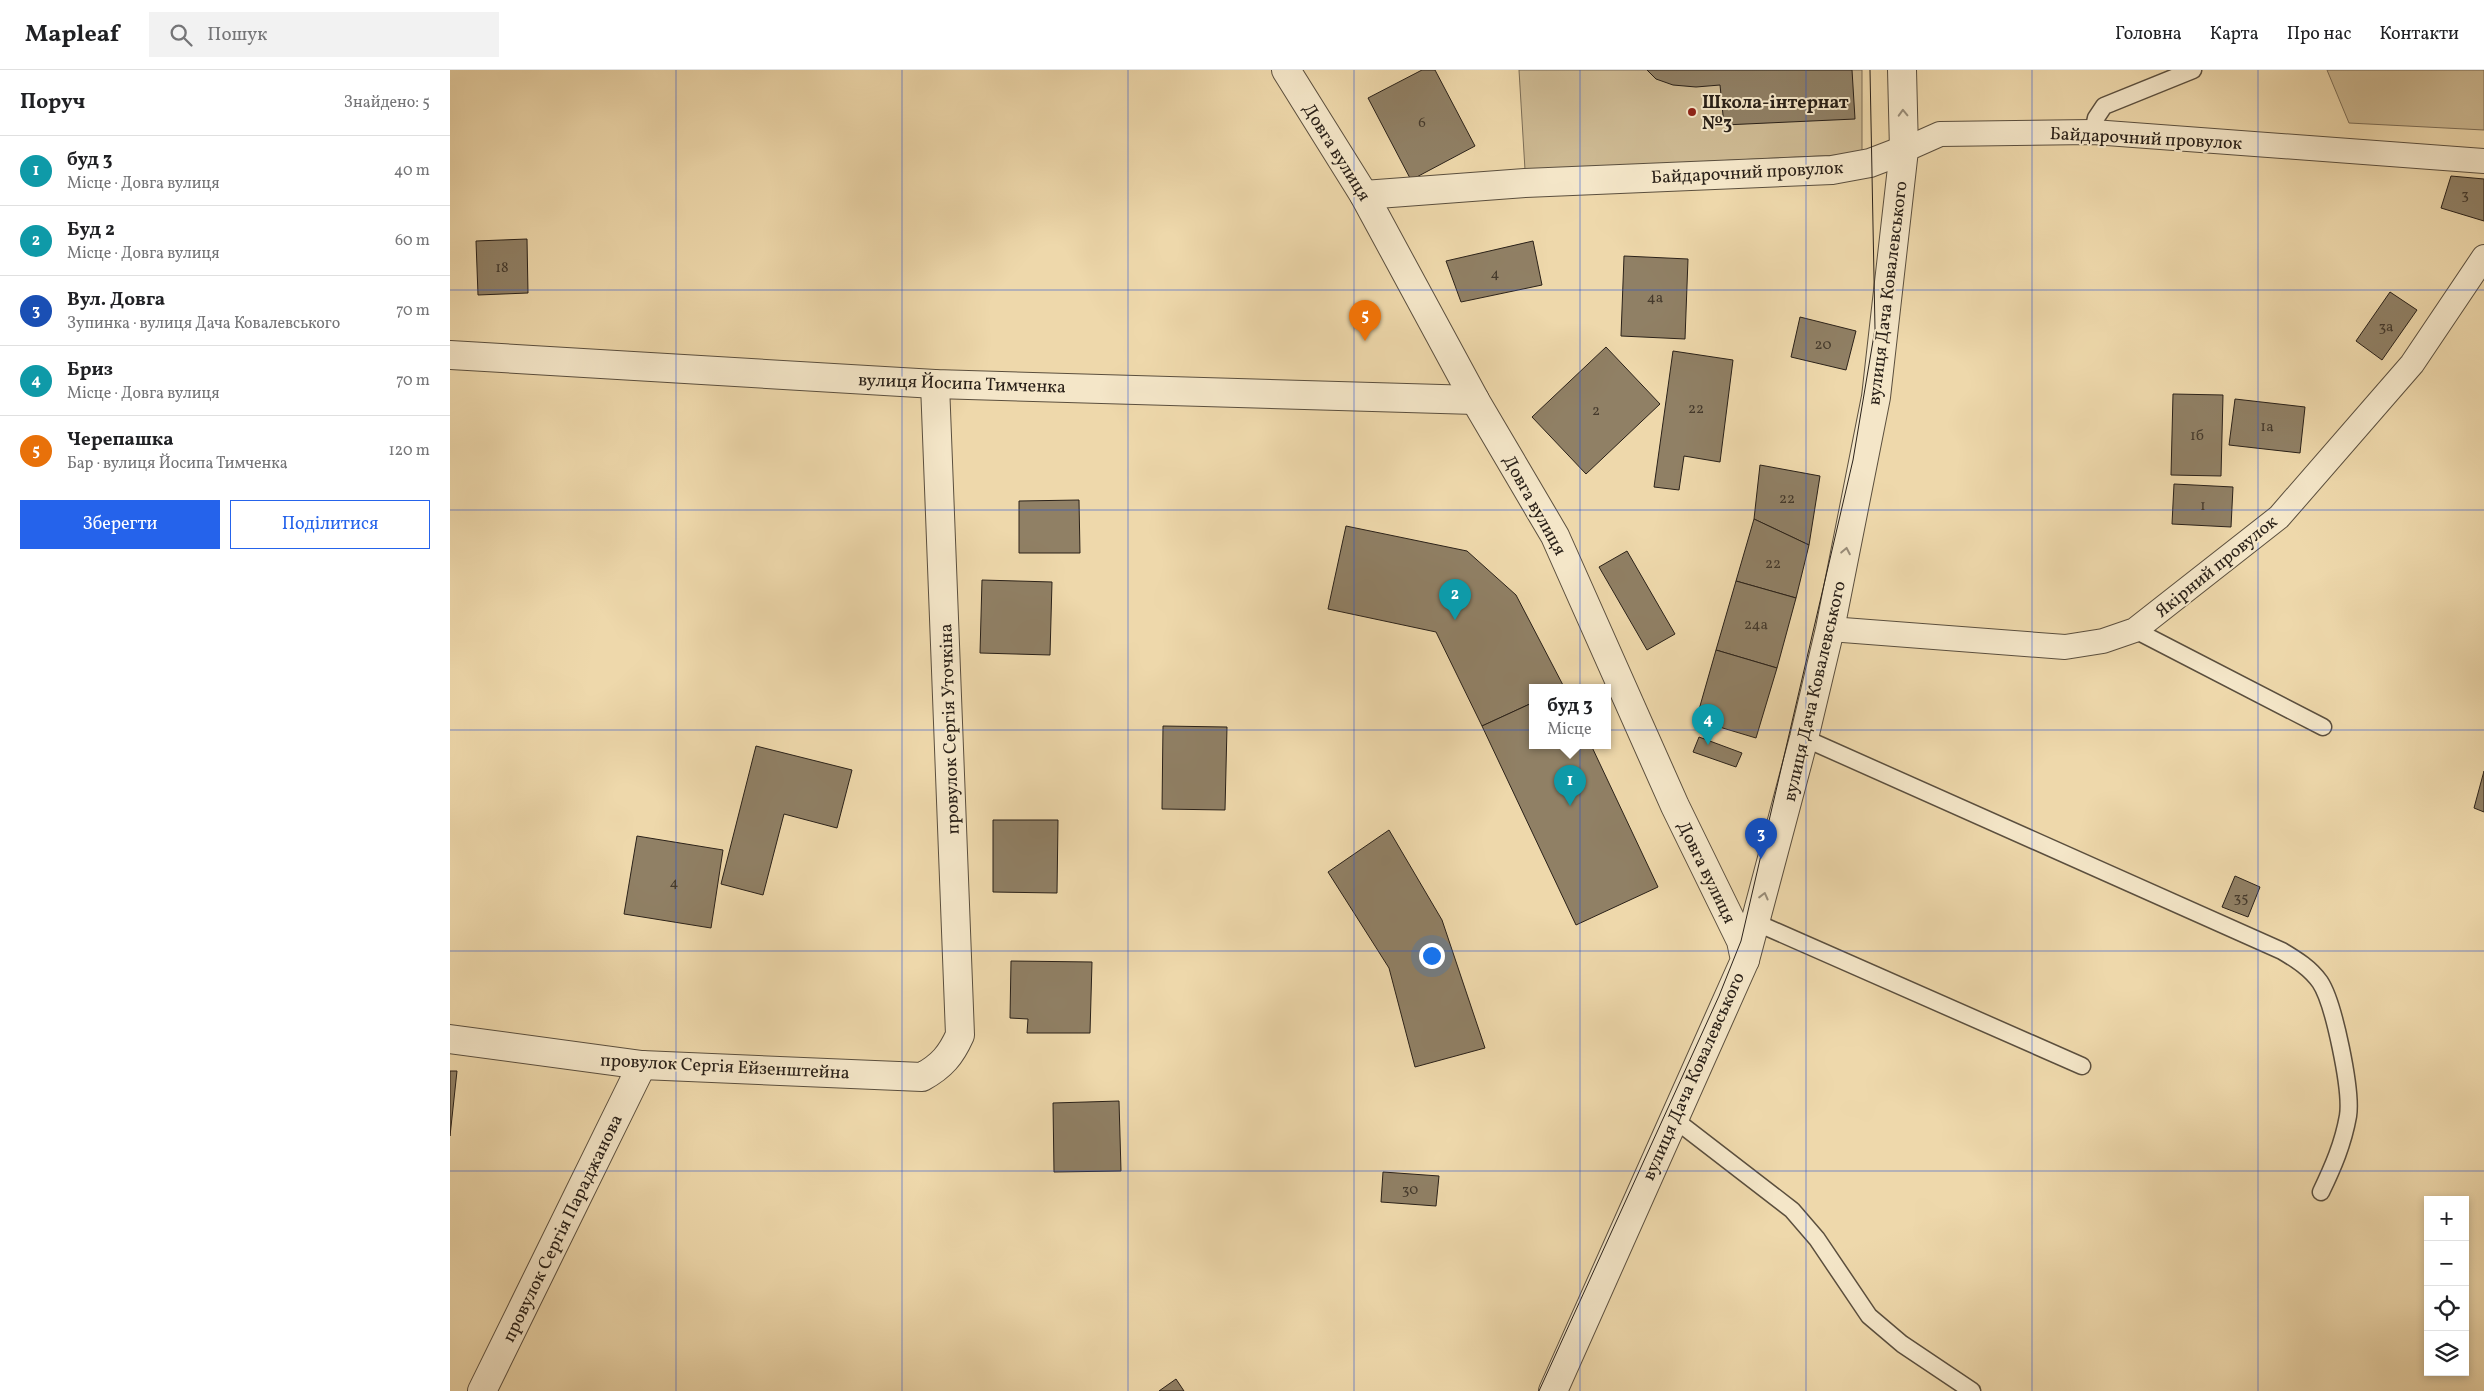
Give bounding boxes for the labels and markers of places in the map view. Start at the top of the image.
place label: Школа-інтернат №3 [1702,91,1849,137]
marker: Школа-інтернат №3 [1686,106,1698,118]
pin: 5 [1349,300,1381,341]
pin: 2 [1439,579,1471,620]
pin: 4 [1692,704,1724,745]
pin: 1 [1554,765,1586,806]
pin: 3 [1745,818,1777,859]

